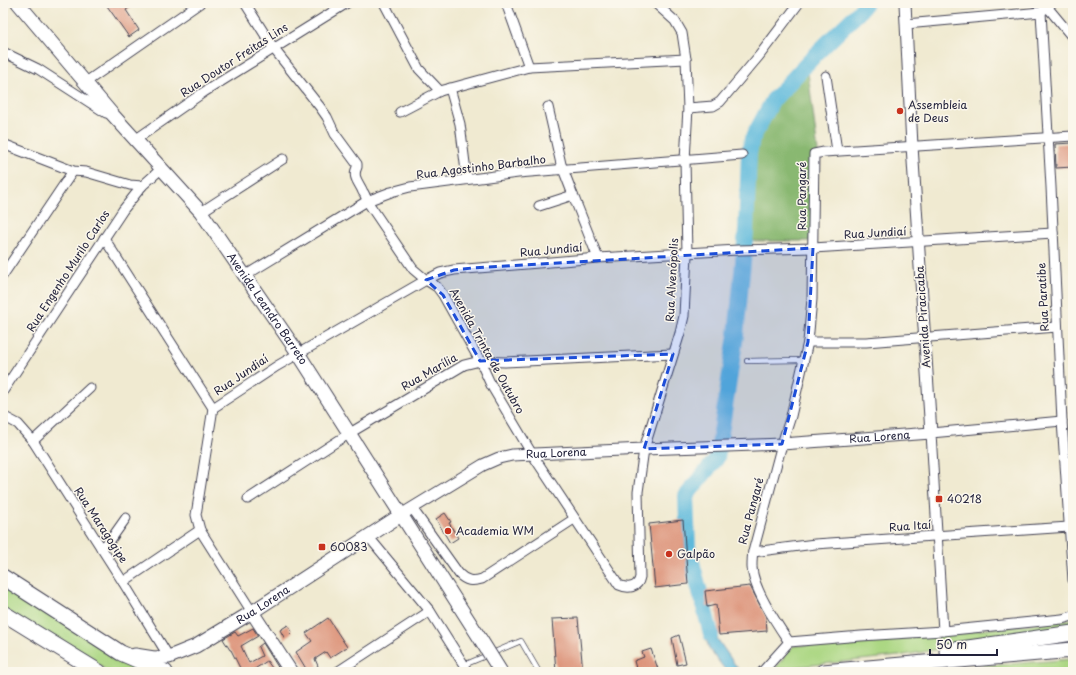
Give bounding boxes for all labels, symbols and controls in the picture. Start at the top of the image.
street label: Rua Doutor Freitas Lins [177,18,291,101]
place label: Assembleia de Deus [908,96,968,126]
marker: Assembleia de Deus [895,106,905,116]
street label: Rua Agostinho Barbalho [415,150,547,183]
street label: Rua Pangaré [793,162,810,230]
street label: Rua Engenho Murilo Carlos [22,206,113,335]
street label: Rua Jundiaí [843,222,907,243]
street label: Rua Jundiaí [519,238,583,261]
street label: Rua Alvenópolis [661,238,682,322]
street label: Avenida Leandro Barreto [223,249,312,368]
street label: Rua Paratibe [1032,262,1053,332]
street label: Avenida Piracicaba [910,265,935,369]
street label: Avenida Trinta de Outubro [446,285,529,417]
street label: Rua Marília [398,348,460,394]
street label: Rua Jundiaí [210,350,272,399]
street label: Rua Lorena [849,426,911,447]
street label: Rua Lorena [525,443,587,462]
street label: Rua Pangaré [733,475,768,546]
street label: Rua Maragogipe [70,483,133,566]
place label: 40218 [947,490,982,507]
marker: 40218 [934,494,944,504]
street label: Rua Itaí [888,516,932,535]
place label: Academia WM [456,522,534,539]
marker: Academia WM [443,526,453,536]
place label: 60083 [330,538,368,555]
marker: 60083 [317,542,327,552]
place label: Galpão [677,545,715,562]
marker: Galpão [664,549,674,559]
street label: Rua Lorena [232,581,293,628]
scale bar [930,631,997,657]
text: 50 m [936,635,967,653]

